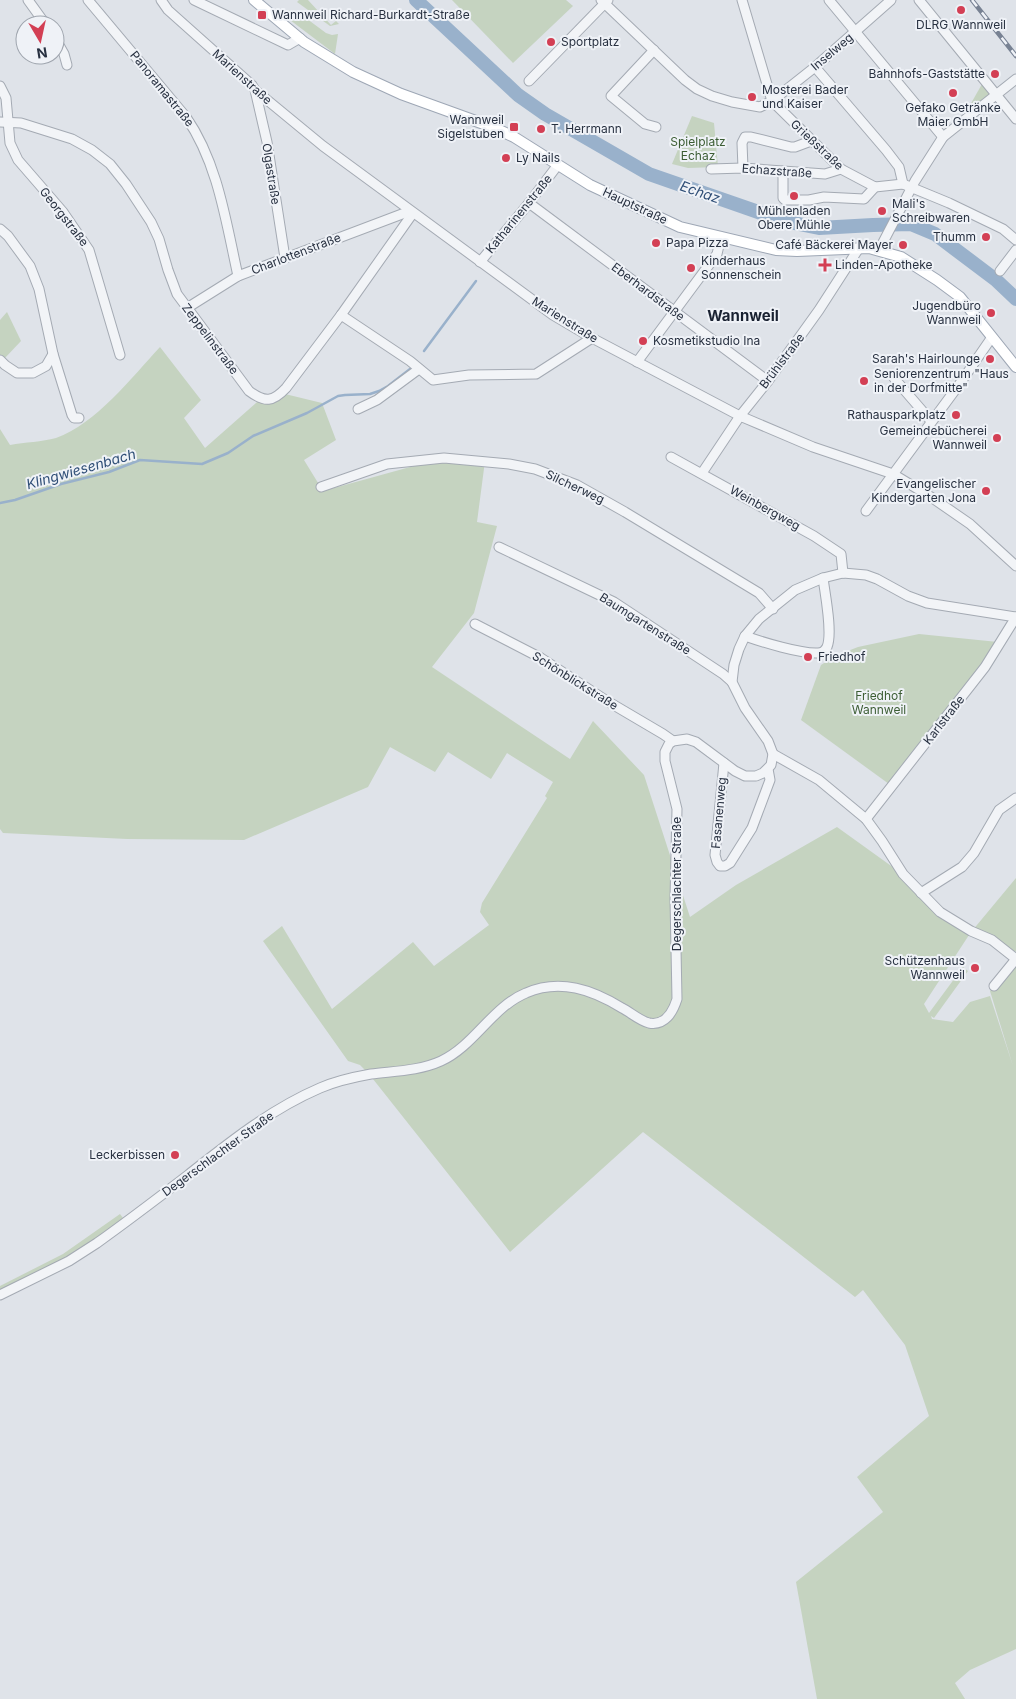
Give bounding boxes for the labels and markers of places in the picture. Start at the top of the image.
marker: DLRG Wannweil [955,4,967,16]
place label: Wannweil Richard-Burkardt-Straße [272,7,470,22]
marker: Wannweil Richard-Burkardt-Straße [256,9,268,21]
place label: DLRG Wannweil [916,17,1006,32]
place label: Sportplatz [561,34,619,49]
marker: Sportplatz [545,36,557,48]
place label: Bahnhofs-Gaststätte [869,66,985,81]
marker: Bahnhofs-Gaststätte [989,68,1001,80]
place label: Mosterei Bader und Kaiser [762,82,849,111]
marker: Gefako Getränke Maier GmbH [947,87,959,99]
marker: Mosterei Bader und Kaiser [746,91,758,103]
place label: Gefako Getränke Maier GmbH [905,100,1001,129]
place label: Wannweil Sigelstuben [437,112,504,141]
marker: Wannweil Sigelstuben [508,121,520,133]
place label: T. Herrmann [551,121,622,136]
marker: T. Herrmann [535,123,547,135]
place label: Ly Nails [516,150,560,165]
marker: Ly Nails [500,152,512,164]
marker: Mühlenladen Obere Mühle [788,190,800,202]
place label: Mali's Schreibwaren [892,196,970,225]
place label: Mühlenladen Obere Mühle [757,203,831,232]
marker: Mali's Schreibwaren [876,205,888,217]
place label: Thumm [933,229,976,244]
marker: Thumm [980,231,992,243]
place label: Papa Pizza [666,235,729,250]
marker: Papa Pizza [650,237,662,249]
place label: Café Bäckerei Mayer [775,237,893,252]
marker: Café Bäckerei Mayer [897,239,909,251]
place label: Kinderhaus Sonnenschein [701,253,781,282]
place label: Linden-Apotheke [835,257,932,272]
marker: Linden-Apotheke [819,259,831,271]
marker: Kinderhaus Sonnenschein [685,262,697,274]
place label: Jugendbüro Wannweil [912,298,981,327]
marker: Jugendbüro Wannweil [985,307,997,319]
place label: Kosmetikstudio Ina [653,333,760,348]
marker: Kosmetikstudio Ina [637,335,649,347]
place label: Sarah's Hairlounge [872,351,980,366]
marker: Sarah's Hairlounge [984,353,996,365]
place label: Seniorenzentrum "Haus in der Dorfmitte" [874,366,1009,395]
marker: Seniorenzentrum "Haus in der Dorfmitte" [858,375,870,387]
place label: Rathausparkplatz [847,407,946,422]
marker: Rathausparkplatz [950,409,962,421]
place label: Gemeindebücherei Wannweil [880,423,987,452]
marker: Gemeindebücherei Wannweil [991,432,1003,444]
place label: Evangelischer Kindergarten Jona [871,476,976,505]
marker: Evangelischer Kindergarten Jona [980,485,992,497]
place label: Friedhof [818,649,866,664]
marker: Friedhof [802,651,814,663]
place label: Schützenhaus Wannweil [885,953,965,982]
marker: Schützenhaus Wannweil [969,962,981,974]
place label: Leckerbissen [89,1147,165,1162]
marker: Leckerbissen [169,1149,181,1161]

